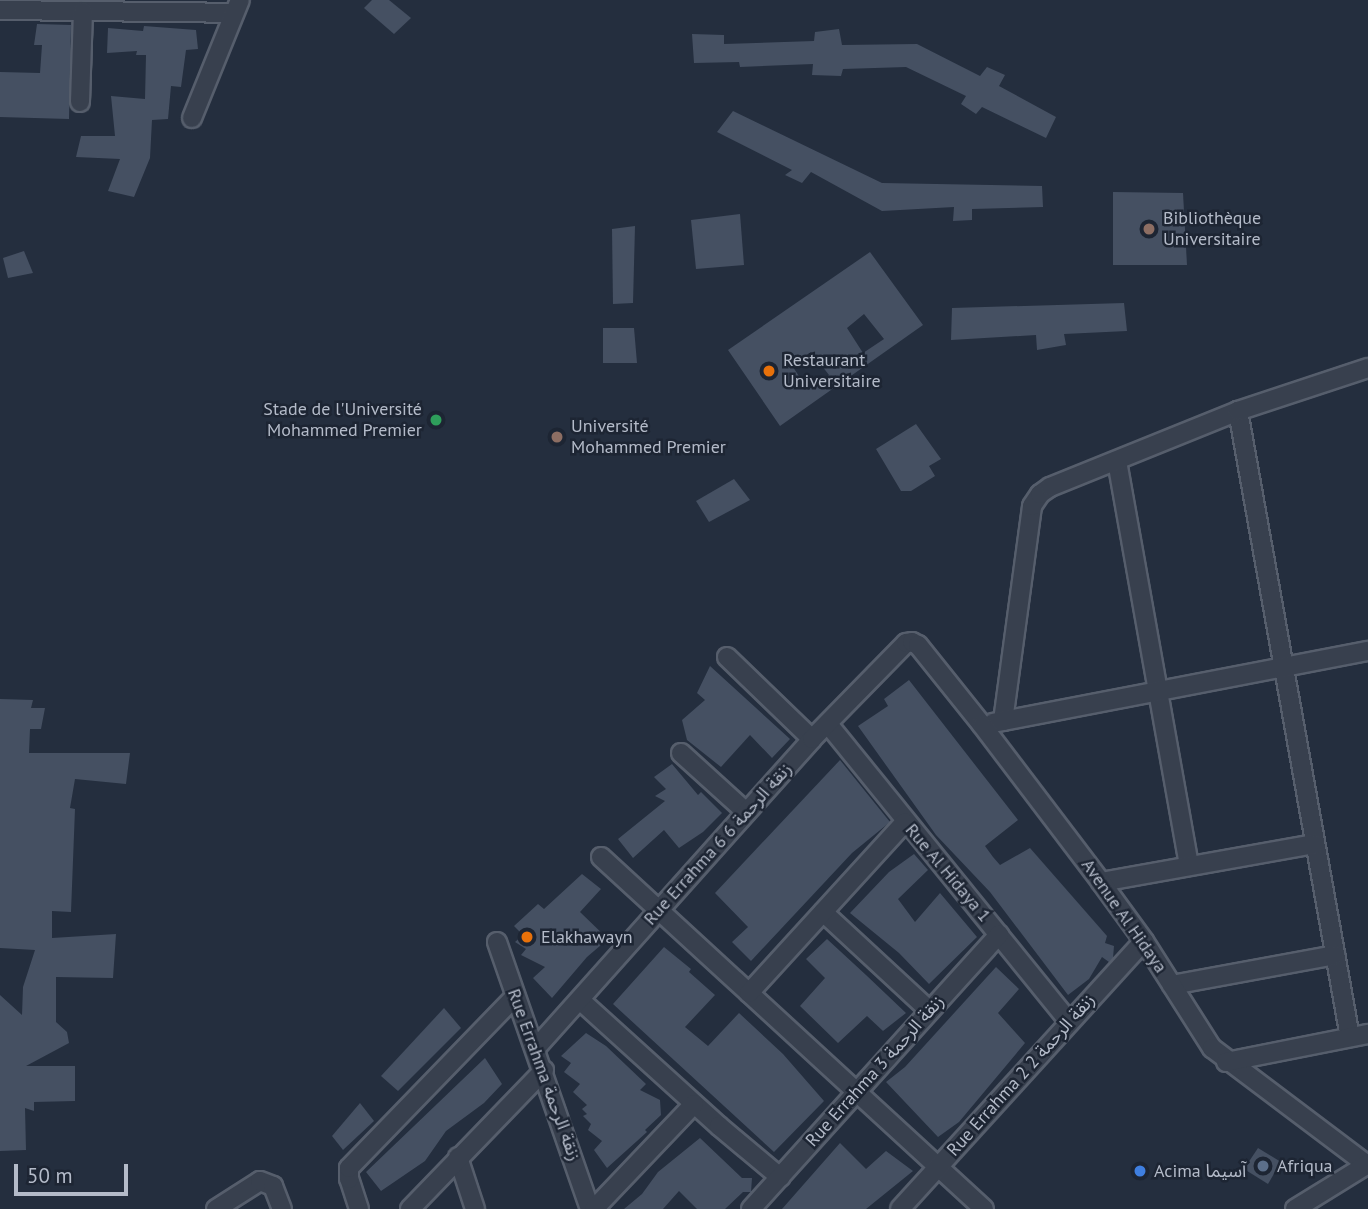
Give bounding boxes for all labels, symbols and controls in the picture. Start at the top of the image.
place label: Bibliothèque Universitaire [1163,208,1261,250]
marker: Bibliothèque Universitaire [1141,221,1157,237]
place label: Restaurant Universitaire [783,350,881,392]
marker: Restaurant Universitaire [761,363,777,379]
place label: Stade de l'Université Mohammed Premier [263,399,422,442]
marker: Stade de l'Université Mohammed Premier [428,412,444,428]
place label: Université Mohammed Premier [571,416,726,458]
marker: Université Mohammed Premier [549,429,565,445]
street label: Rue Errahma 6 6 زنقة الرحمة [639,758,797,930]
street label: Rue Al Hidaya 1 [900,819,996,927]
street label: Avenue Al Hidaya [1077,855,1171,977]
place label: Elakhawayn [541,926,633,948]
marker: Elakhawayn [519,929,535,945]
street label: Rue Errahma زنقة الرحمة [503,986,585,1164]
street label: Rue Errahma 2 2 زنقة الرحمة [942,989,1100,1161]
street label: Rue Errahma 3 زنقة الرحمة [801,991,949,1151]
scale bar [18,1150,131,1194]
place label: Afriqua [1277,1155,1333,1177]
marker: Afriqua [1255,1158,1271,1174]
place label: Acima آسيما [1154,1160,1246,1182]
text: 50 m [27,1162,73,1189]
marker: Acima آسيما [1132,1163,1148,1179]

